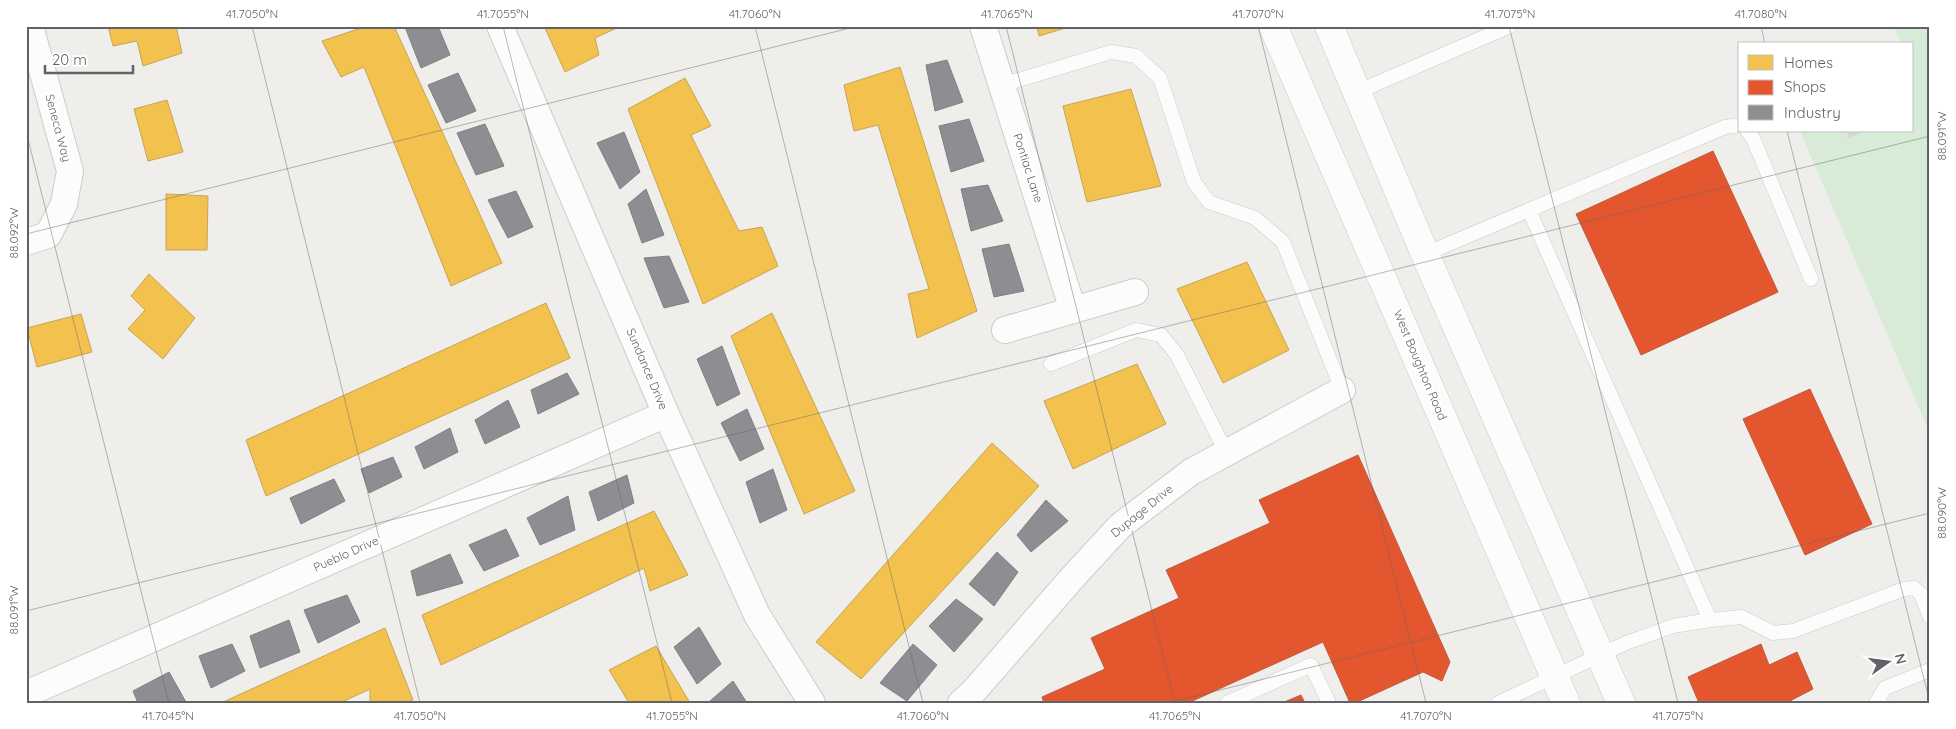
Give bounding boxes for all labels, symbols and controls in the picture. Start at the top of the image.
text: 41.7050°N [226,6,278,21]
text: 41.7055°N [477,6,529,21]
text: 41.7060°N [729,6,781,21]
text: 41.7065°N [981,6,1033,21]
text: 41.7070°N [1232,6,1284,21]
text: 41.7075°N [1485,6,1535,21]
text: 41.7080°N [1735,6,1787,21]
scale bar [45,42,132,74]
legend [1738,42,1914,132]
text: 20 m [52,50,87,69]
text: Homes [1784,53,1833,72]
text: Shops [1784,77,1826,96]
street label: Seneca Way [42,92,75,163]
text: Industry [1784,103,1841,122]
text: 88.091°W [1934,111,1949,161]
street label: Pontiac Lane [1010,131,1047,205]
text: 88.092°W [6,207,21,259]
street label: West Boughton Road [1390,307,1451,422]
street label: Sundance Drive [624,326,671,412]
street label: Dupage Drive [1107,481,1176,540]
text: 88.090°W [1934,487,1949,539]
street label: Pueblo Drive [311,532,381,575]
text: 88.091°W [6,585,21,635]
north arrow [1864,636,1914,686]
text: N [1891,652,1911,666]
text: 41.7045°N [142,708,194,723]
text: 41.7050°N [394,708,446,723]
text: 41.7055°N [646,708,698,723]
text: 41.7060°N [897,708,949,723]
text: 41.7065°N [1149,708,1201,723]
text: 41.7070°N [1400,708,1452,723]
text: 41.7075°N [1653,708,1703,723]

